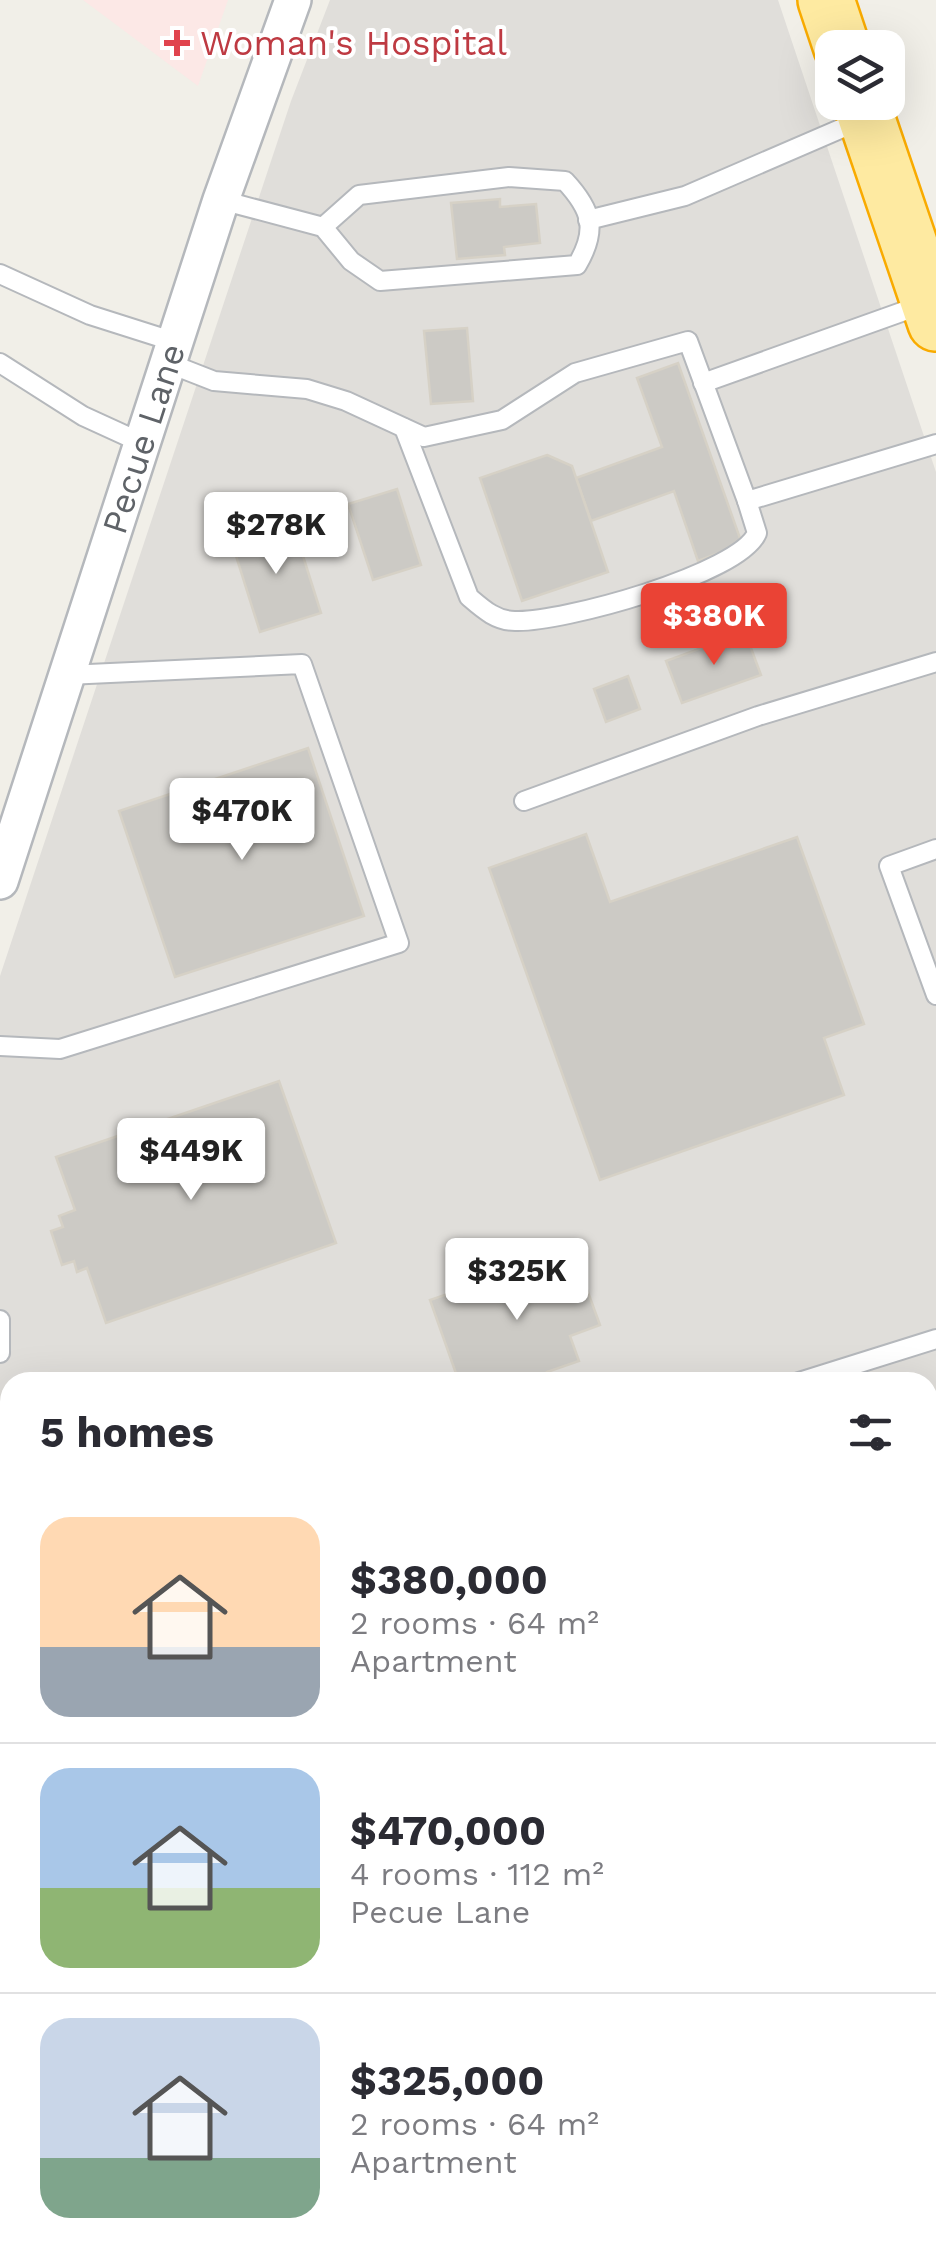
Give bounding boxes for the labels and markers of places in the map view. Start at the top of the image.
place label: Woman's Hospital [200,22,507,64]
marker: Woman's Hospital [164,30,190,56]
pin: $278K [206,492,346,577]
pin: $380K [644,583,784,668]
pin: $470K [172,778,312,863]
pin: $449K [121,1118,261,1203]
pin: $325K [447,1238,587,1323]

